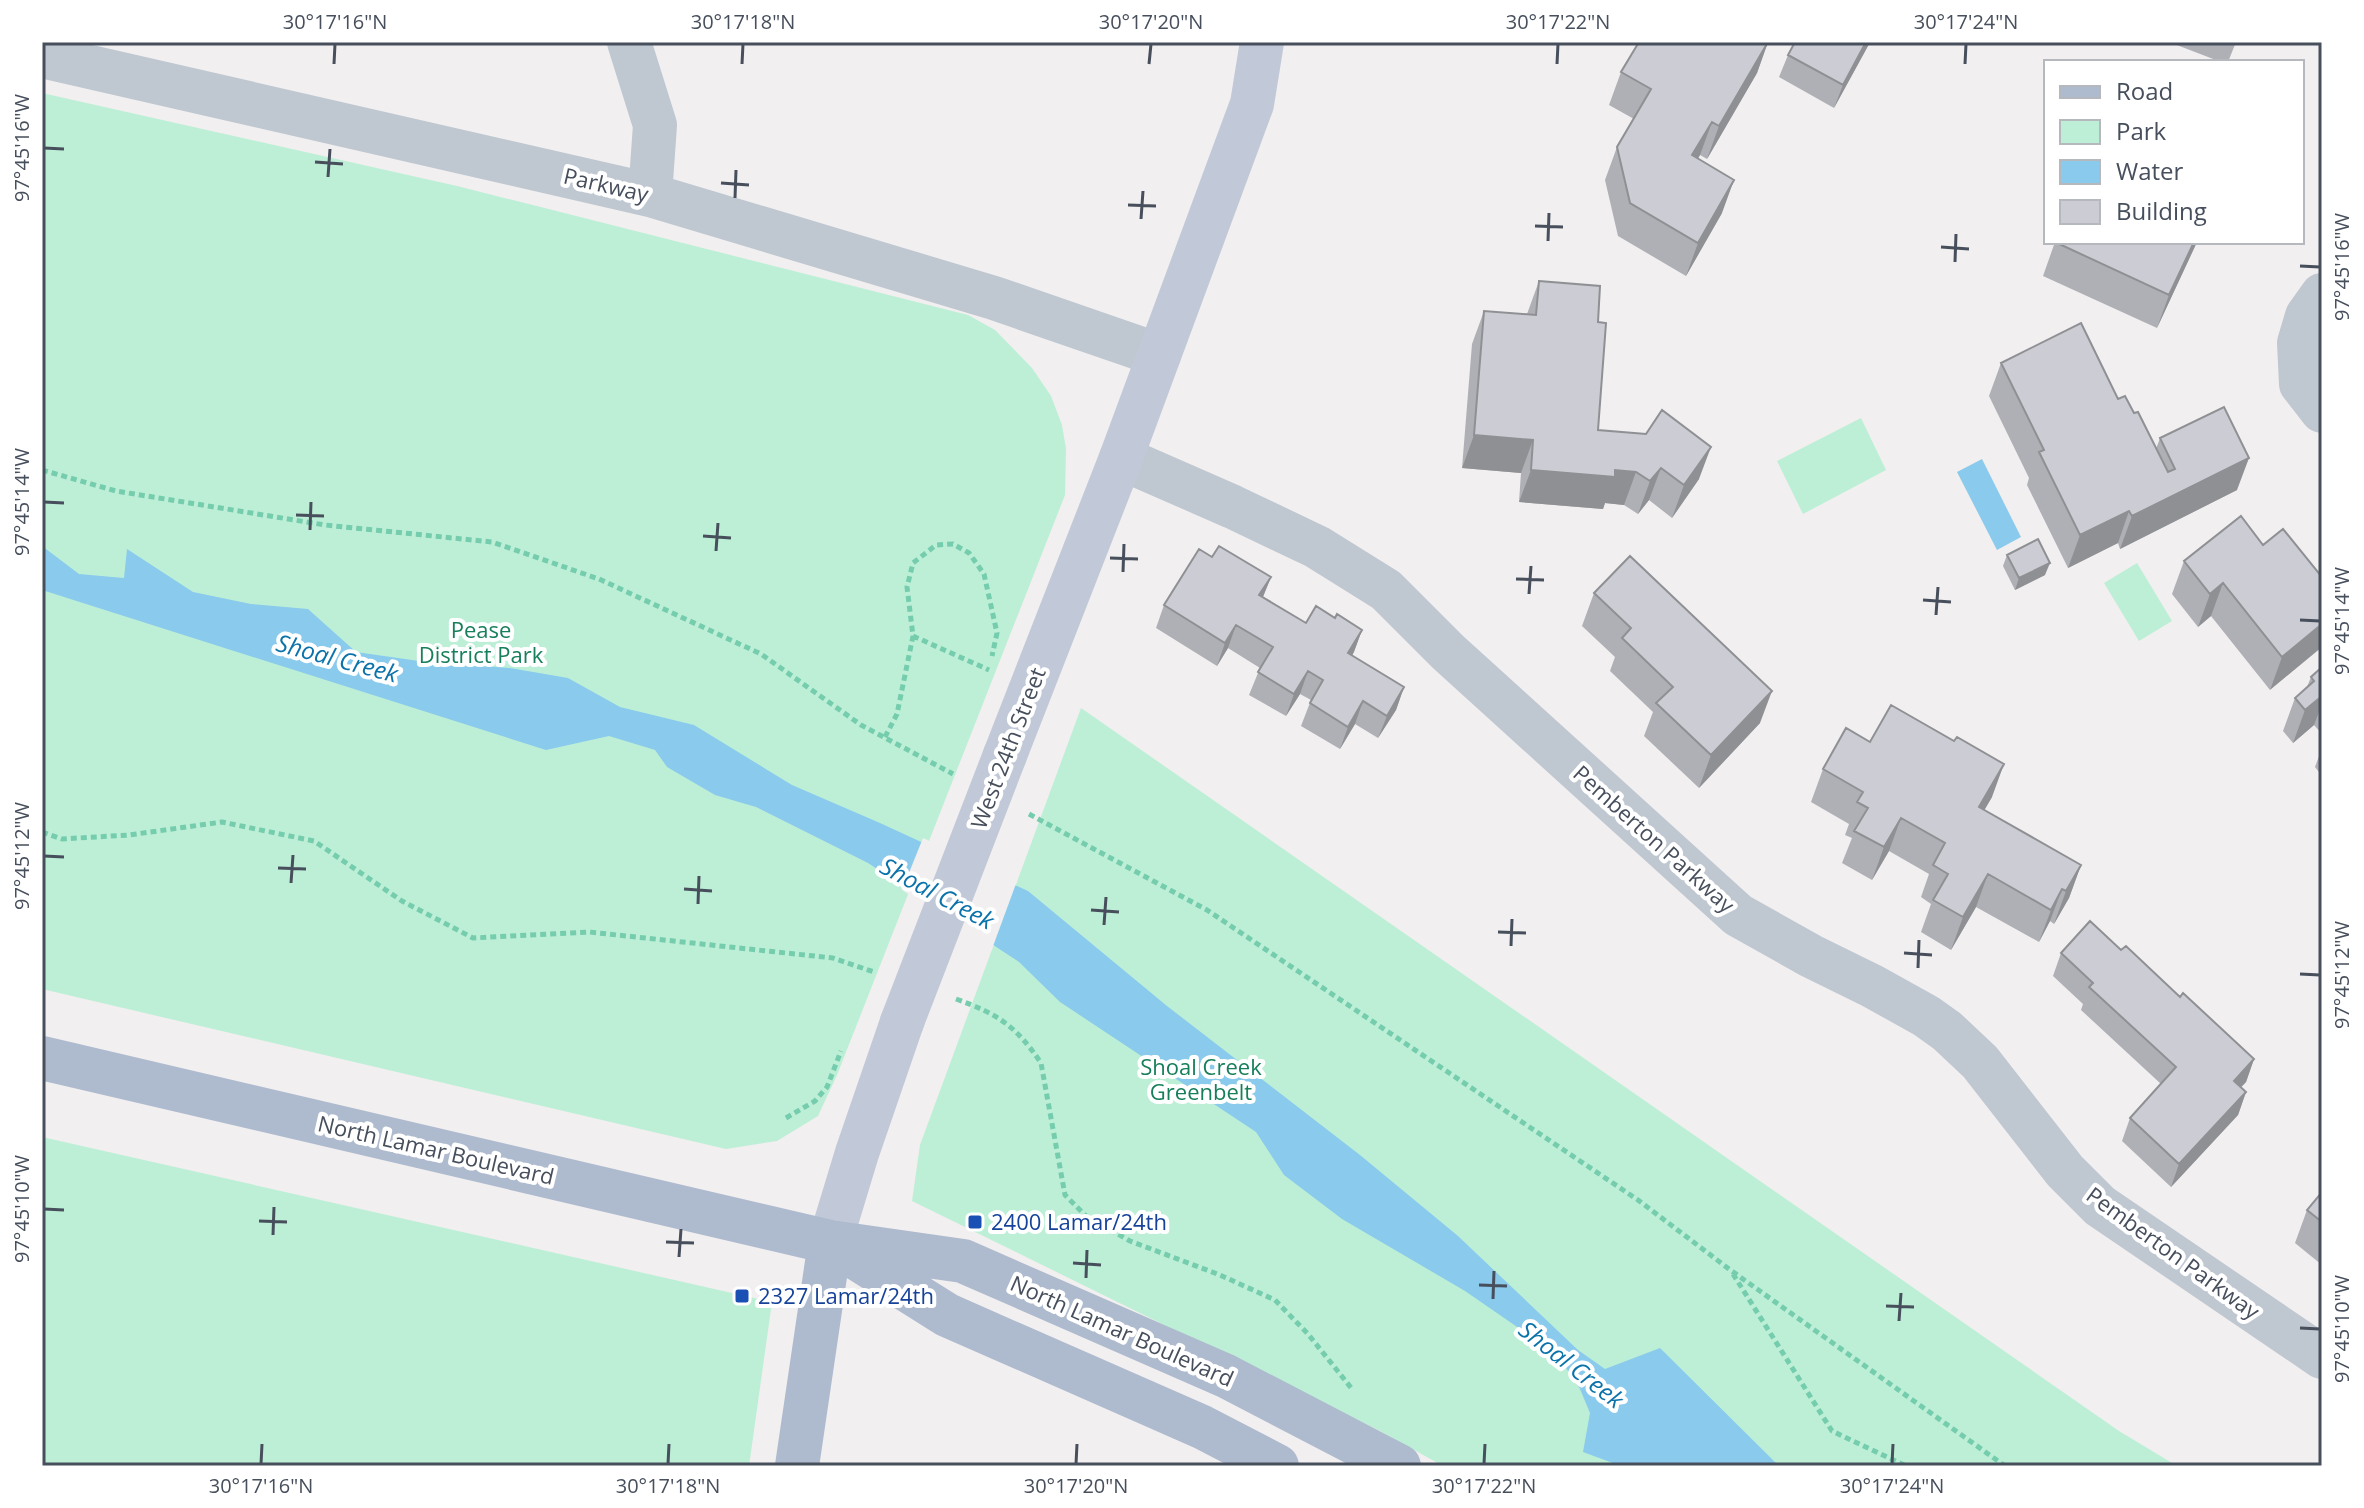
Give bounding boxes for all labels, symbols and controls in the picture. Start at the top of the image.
text: 30°17'16"N [283,8,387,35]
text: 30°17'18"N [691,8,795,35]
text: 30°17'20"N [1099,8,1203,35]
text: 30°17'22"N [1506,8,1610,35]
text: 30°17'24"N [1914,8,2018,35]
legend [2044,60,2304,244]
text: Road [2116,74,2173,107]
text: 97°45'16"W [8,93,35,202]
text: Park [2116,114,2167,147]
text: Water [2116,154,2184,187]
street label: Parkway [561,160,653,209]
text: Building [2116,194,2207,227]
text: 97°45'16"W [2328,212,2355,321]
text: 97°45'14"W [8,447,35,556]
text: 97°45'14"W [2328,566,2355,675]
park label: Pease District Park [419,614,544,669]
water label: Shoal Creek [273,625,403,690]
street label: West 24th Street [963,663,1052,833]
street label: Pemberton Parkway [1568,758,1742,919]
text: 97°45'12"W [8,801,35,910]
water label: Shoal Creek [875,849,1002,937]
text: 97°45'12"W [2328,920,2355,1029]
park label: Shoal Creek Greenbelt [1140,1051,1262,1106]
street label: North Lamar Boulevard [315,1107,557,1191]
text: 97°45'10"W [8,1154,35,1263]
street label: Pemberton Parkway [2081,1179,2267,1326]
place label: 2400 Lamar/24th [991,1206,1167,1236]
marker: 2400 Lamar/24th [966,1213,984,1231]
street label: North Lamar Boulevard [1006,1267,1239,1393]
text: 97°45'10"W [2328,1274,2355,1383]
place label: 2327 Lamar/24th [758,1280,934,1310]
marker: 2327 Lamar/24th [733,1287,751,1305]
water label: Shoal Creek [1513,1312,1632,1416]
text: 30°17'16"N [209,1472,313,1499]
text: 30°17'18"N [616,1472,720,1499]
text: 30°17'20"N [1024,1472,1128,1499]
text: 30°17'22"N [1432,1472,1536,1499]
text: 30°17'24"N [1840,1472,1944,1499]

